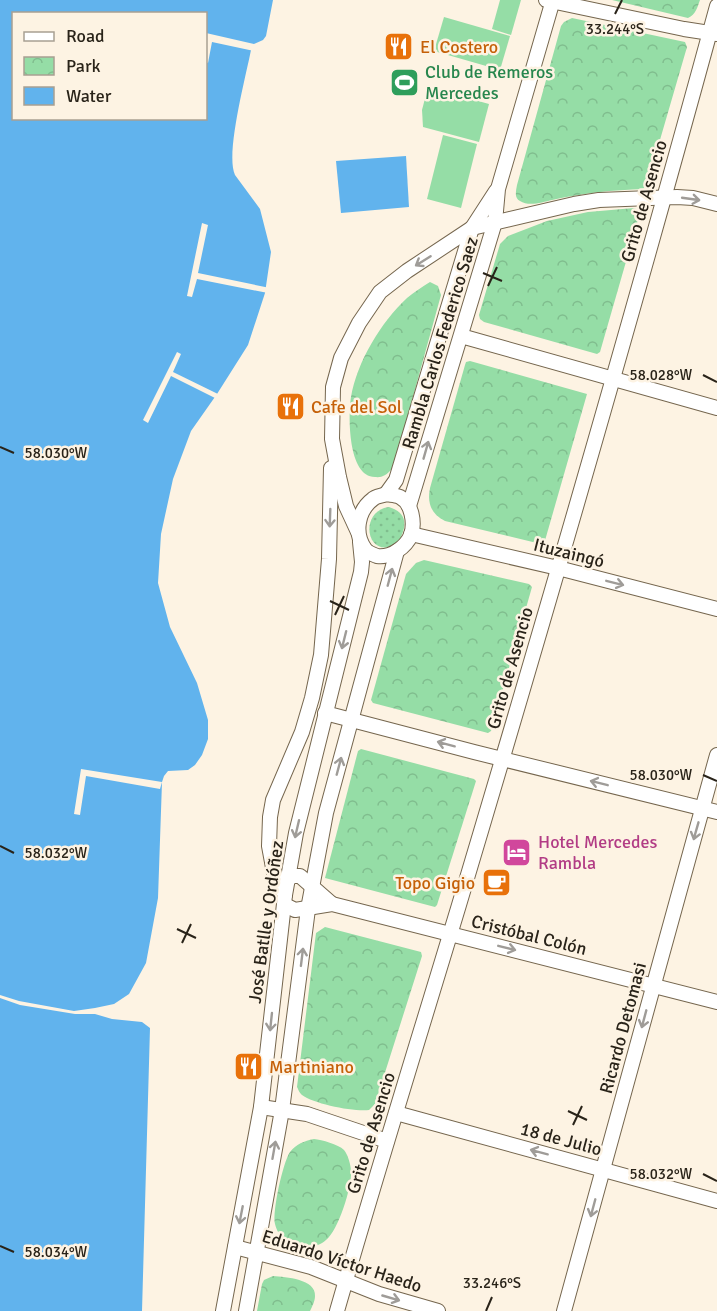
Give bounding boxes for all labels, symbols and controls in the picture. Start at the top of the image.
legend [12,12,207,120]
text: 33.244°S [586,20,644,38]
text: Road [66,25,105,47]
restaurant icon: El Costero [383,31,415,63]
place label: El Costero [420,36,498,58]
text: Park [66,55,101,77]
place label: Club de Remeros Mercedes [425,61,553,104]
sports icon: Club de Remeros Mercedes [388,66,420,98]
text: Water [66,85,112,107]
street label: Grito de Asencio [616,137,672,265]
one-way arrow [680,193,700,204]
street label: Rambla Carlos Federico Saez [397,234,483,452]
one-way arrow [415,255,432,267]
text: 58.028°W [630,366,693,384]
restaurant icon: Cafe del Sol [274,391,306,423]
place label: Cafe del Sol [311,396,402,418]
one-way arrow [421,441,432,460]
text: 58.030°W [25,444,88,462]
one-way arrow [324,508,335,528]
street label: Ituzaingó [531,534,607,572]
one-way arrow [384,568,396,587]
one-way arrow [605,577,624,589]
street label: Grito de Asencio [482,604,538,732]
one-way arrow [337,630,349,649]
one-way arrow [437,738,456,750]
one-way arrow [333,757,345,776]
text: 58.030°W [630,766,693,784]
one-way arrow [590,776,609,788]
one-way arrow [291,819,302,838]
one-way arrow [690,821,701,840]
place label: Hotel Mercedes Rambla [538,831,657,874]
hotel icon: Hotel Mercedes Rambla [501,836,533,868]
street label: José Batlle y Ordóñez [244,839,288,1005]
text: 58.032°W [25,844,88,862]
cafe icon: Topo Gigio [480,867,512,899]
place label: Topo Gigio [395,872,475,894]
street label: Cristóbal Colón [469,910,589,960]
one-way arrow [497,943,516,955]
one-way arrow [296,948,307,967]
street label: Ricardo Detomasi [595,960,651,1096]
one-way arrow [637,1009,649,1028]
one-way arrow [265,1012,276,1032]
restaurant icon: Martiniano [232,1051,264,1083]
place label: Martiniano [269,1056,354,1078]
street label: Grito de Asencio [342,1070,400,1196]
street label: 18 de Julio [518,1118,604,1160]
one-way arrow [269,1141,280,1160]
one-way arrow [530,1146,549,1157]
text: 58.032°W [630,1165,693,1183]
one-way arrow [587,1198,598,1217]
one-way arrow [235,1204,246,1224]
street label: Eduardo Víctor Haedo [259,1225,425,1297]
text: 58.034°W [25,1243,88,1261]
text: 33.246°S [463,1274,521,1292]
one-way arrow [381,1292,400,1304]

